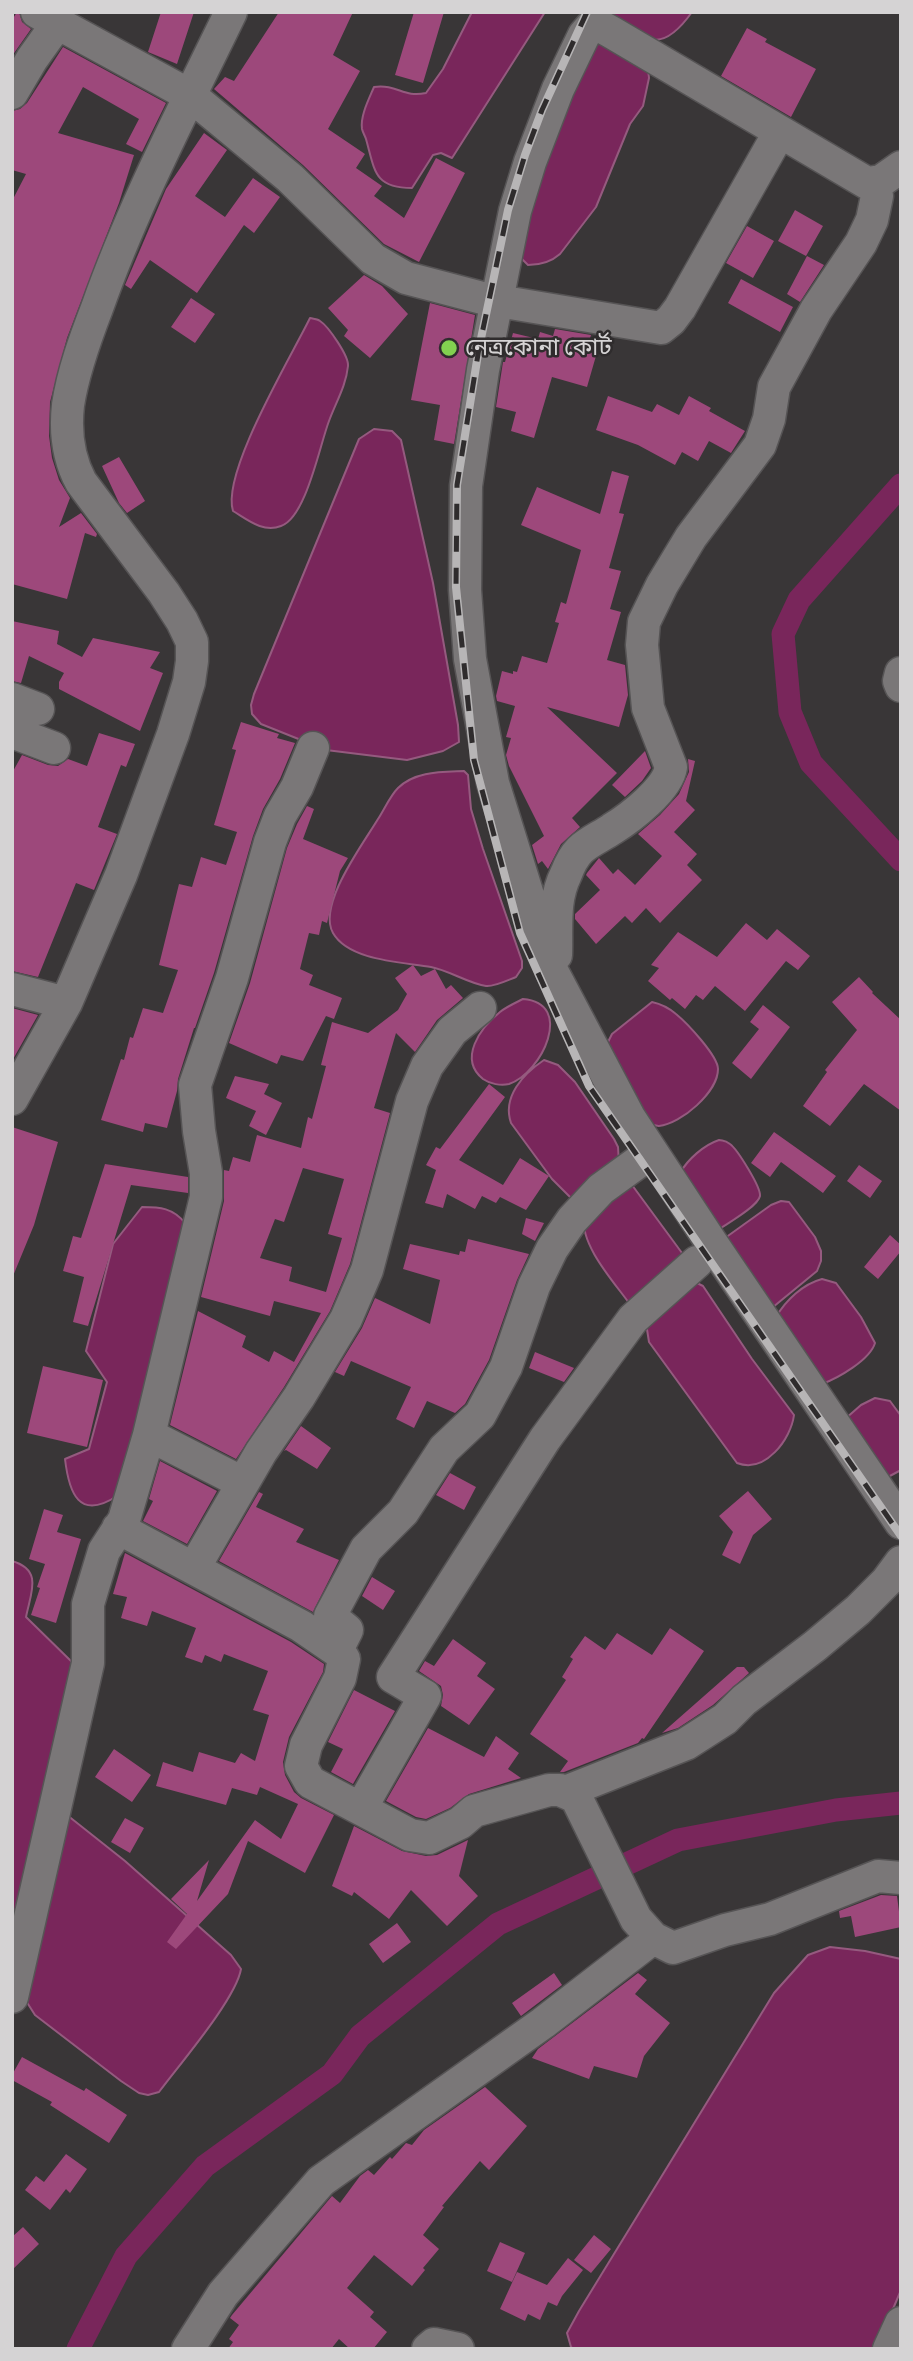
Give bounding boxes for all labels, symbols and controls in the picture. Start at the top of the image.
place label: নেত্রকোনা কোর্ট [465,334,612,362]
marker: নেত্রকোনা কোর্ট [439,338,459,358]

